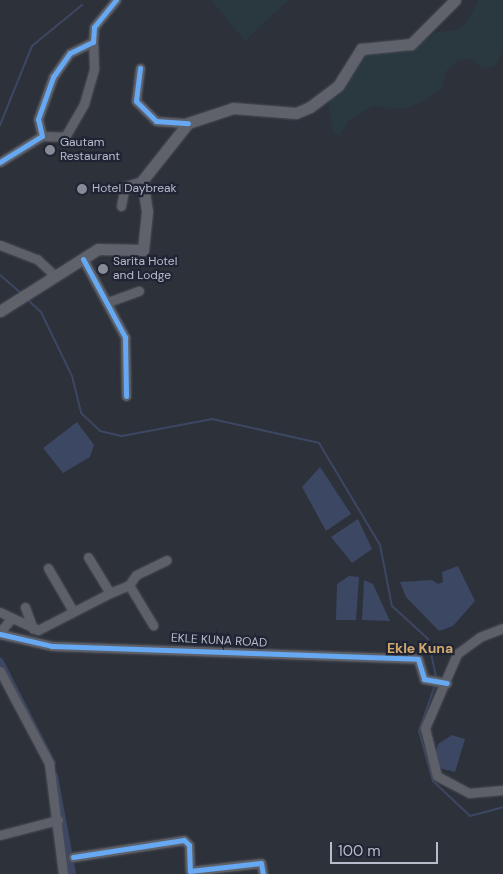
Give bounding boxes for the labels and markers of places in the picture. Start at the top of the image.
place label: Gautam Restaurant [60,136,120,164]
marker: Gautam Restaurant [44,144,56,156]
place label: Hotel Daybreak [92,182,177,196]
marker: Hotel Daybreak [76,183,88,195]
place label: Sarita Hotel and Lodge [113,255,177,283]
marker: Sarita Hotel and Lodge [97,263,109,275]

